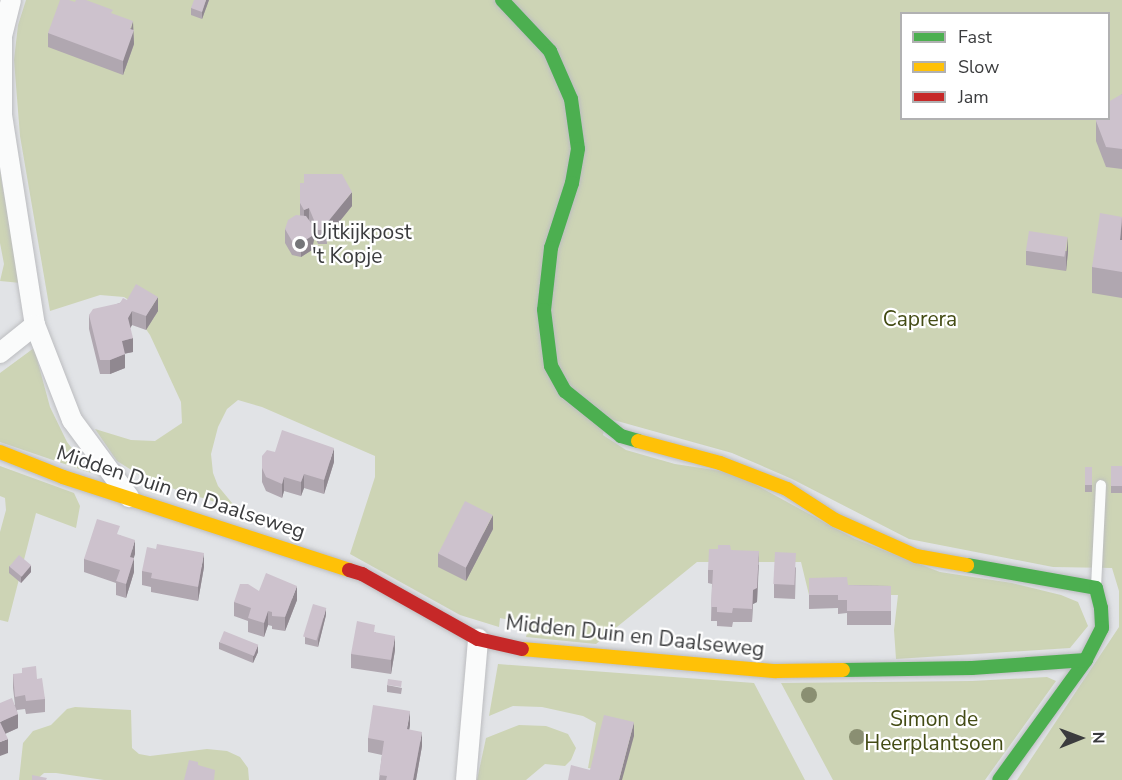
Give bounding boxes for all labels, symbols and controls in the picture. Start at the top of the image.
legend [900,12,1110,120]
text: Fast [958,25,992,49]
text: Slow [958,55,999,79]
text: Jam [958,85,989,109]
place label: Uitkijkpost 't Kopje [312,219,412,269]
marker: Uitkijkpost 't Kopje [293,237,307,251]
park label: Caprera [883,306,957,332]
street label: Midden Duin en Daalseweg [53,440,309,544]
street label: Midden Duin en Daalseweg [504,610,766,662]
park label: Simon de Heerplantsoen [864,706,1004,756]
north arrow [1050,708,1110,768]
text: N [1087,732,1109,744]

